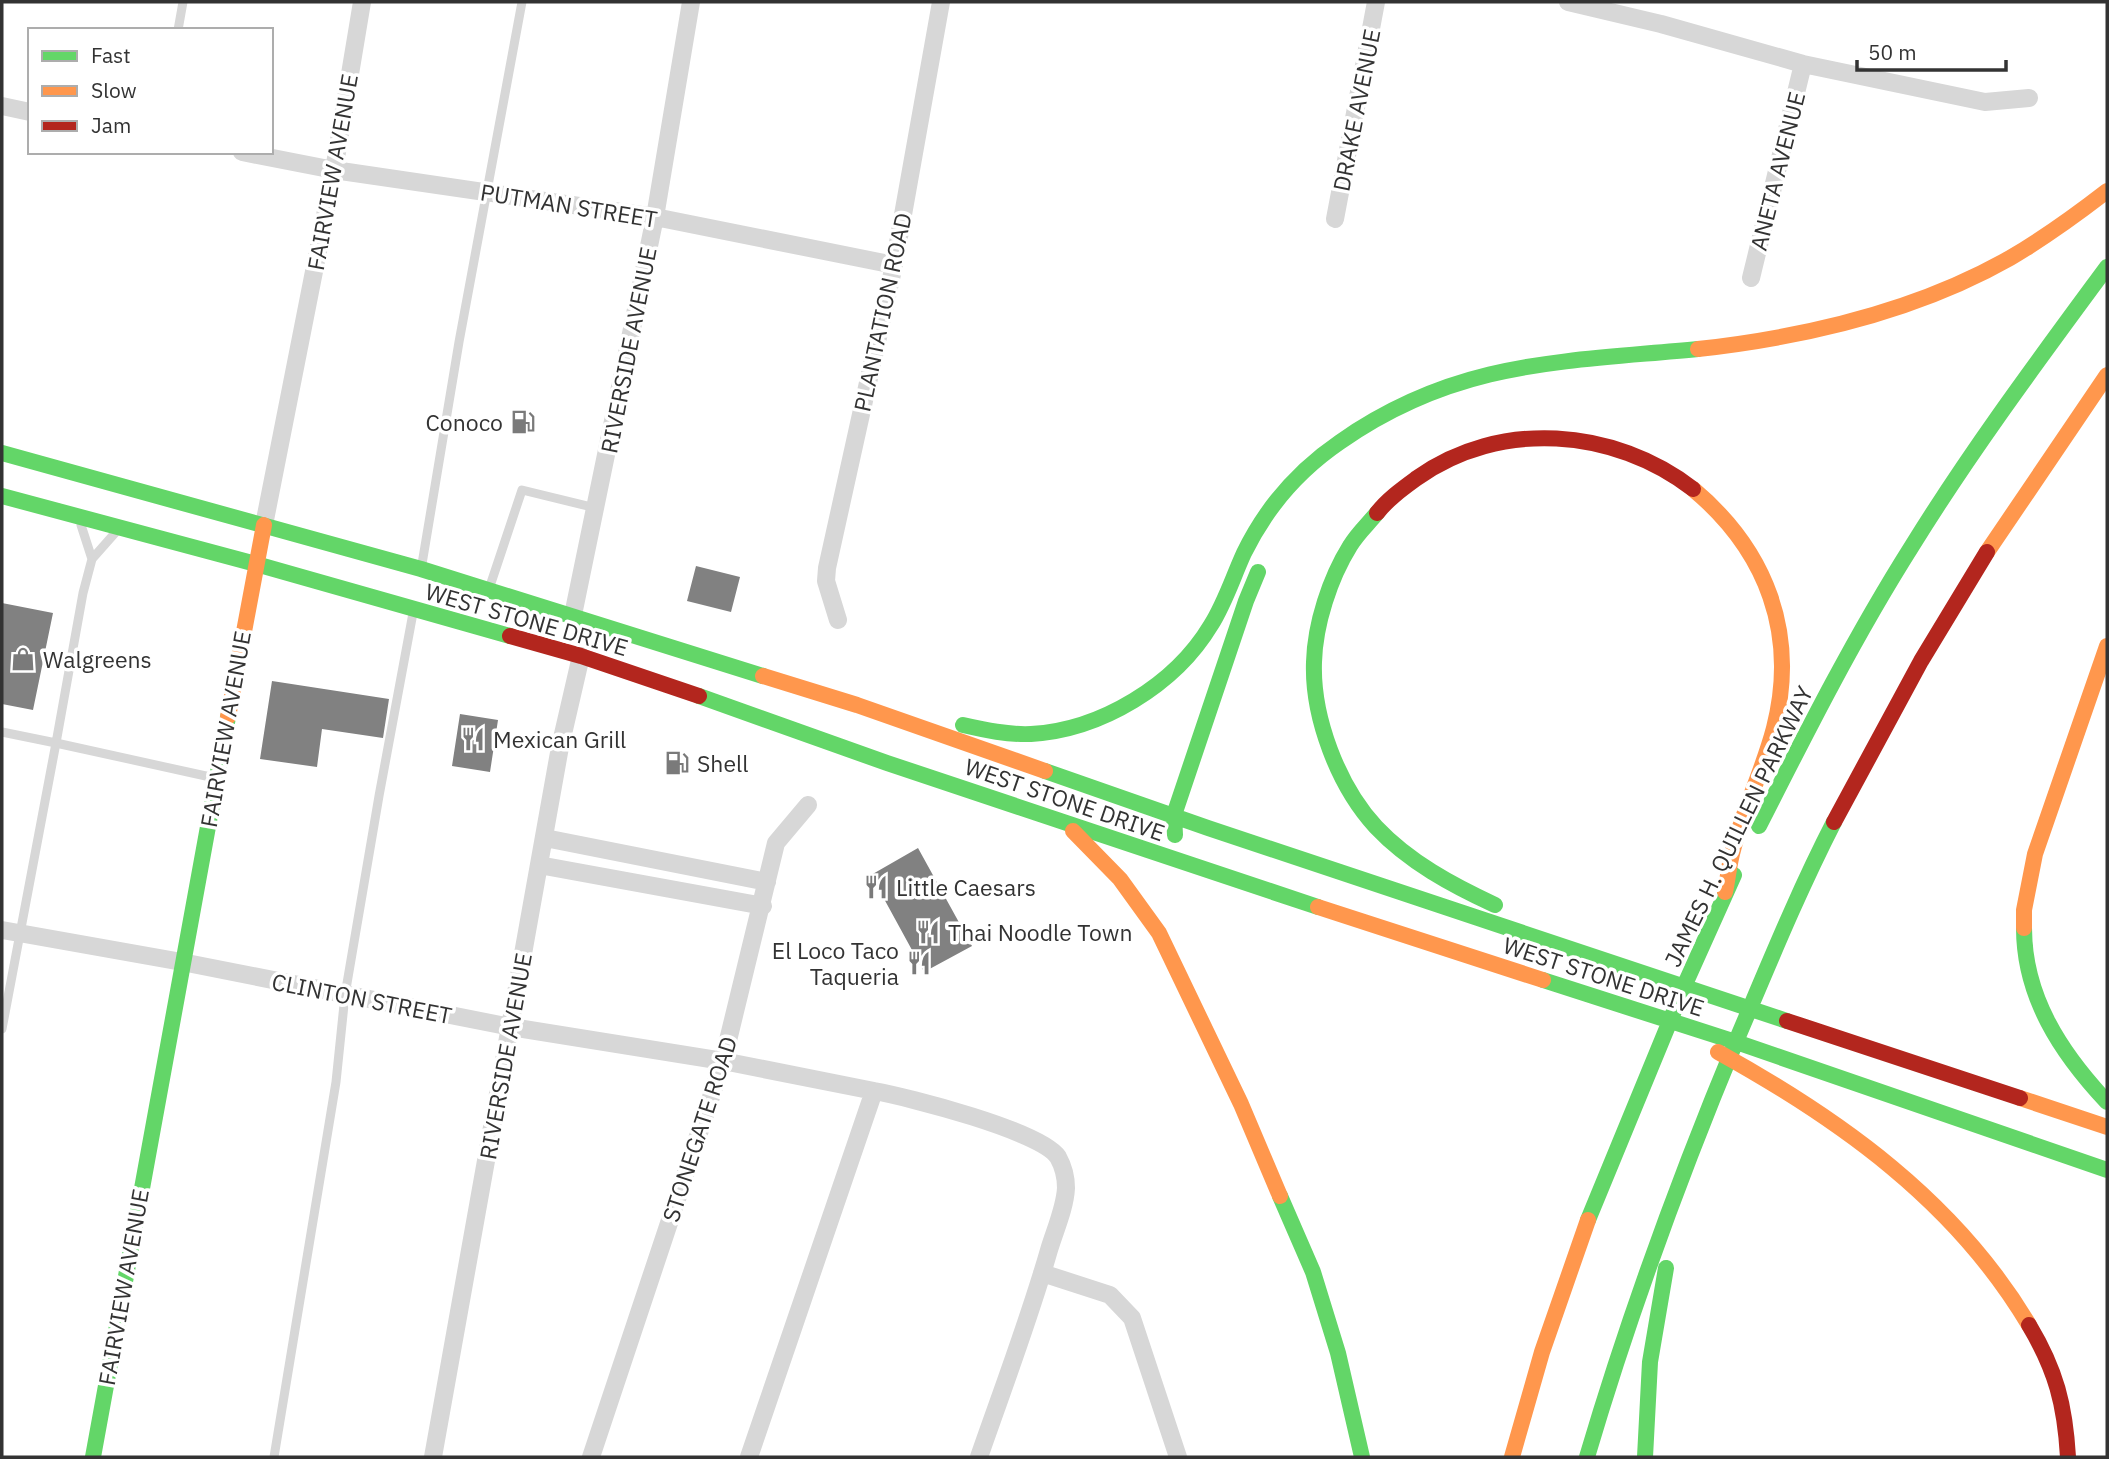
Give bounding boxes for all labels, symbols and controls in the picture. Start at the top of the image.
street label: DRAKE AVENUE [1326,26,1386,194]
legend [28,28,273,154]
scale bar [1857,28,2006,72]
text: 50 m [1868,38,1917,66]
text: Fast [91,41,131,69]
street label: FAIRVIEW AVENUE [300,71,364,273]
text: Slow [91,76,137,104]
street label: ANETA AVENUE [1743,88,1811,254]
text: Jam [91,111,131,139]
street label: PUTMAN STREET [478,176,660,234]
street label: PLANTATION ROAD [846,210,918,414]
street label: RIVERSIDE AVENUE [593,244,663,456]
place label: Conoco [426,407,503,437]
fuel station icon: Conoco [509,408,537,436]
street label: WEST STONE DRIVE [422,576,632,662]
street label: FAIRVIEW AVENUE [193,628,257,830]
place label: Walgreens [43,644,152,674]
shop icon: Walgreens [9,645,37,673]
street label: JAMES H. QUILLEN PARKWAY [1657,680,1819,971]
place label: Mexican Grill [493,724,626,754]
restaurant icon: Mexican Grill [459,725,487,753]
place label: Shell [697,748,748,778]
fuel station icon: Shell [663,749,691,777]
street label: WEST STONE DRIVE [961,751,1169,847]
place label: Little Caesars [896,872,1036,902]
restaurant icon: Little Caesars [862,873,890,901]
place label: Thai Noodle Town [948,917,1133,947]
restaurant icon: Thai Noodle Town [914,918,942,946]
street label: WEST STONE DRIVE [1500,929,1708,1023]
place label: El Loco Taco Taqueria [772,935,899,991]
restaurant icon: El Loco Taco Taqueria [905,949,933,977]
street label: RIVERSIDE AVENUE [472,950,538,1162]
street label: CLINTON STREET [269,966,455,1030]
street label: STONEGATE ROAD [655,1032,743,1226]
street label: FAIRVIEW AVENUE [91,1186,155,1388]

